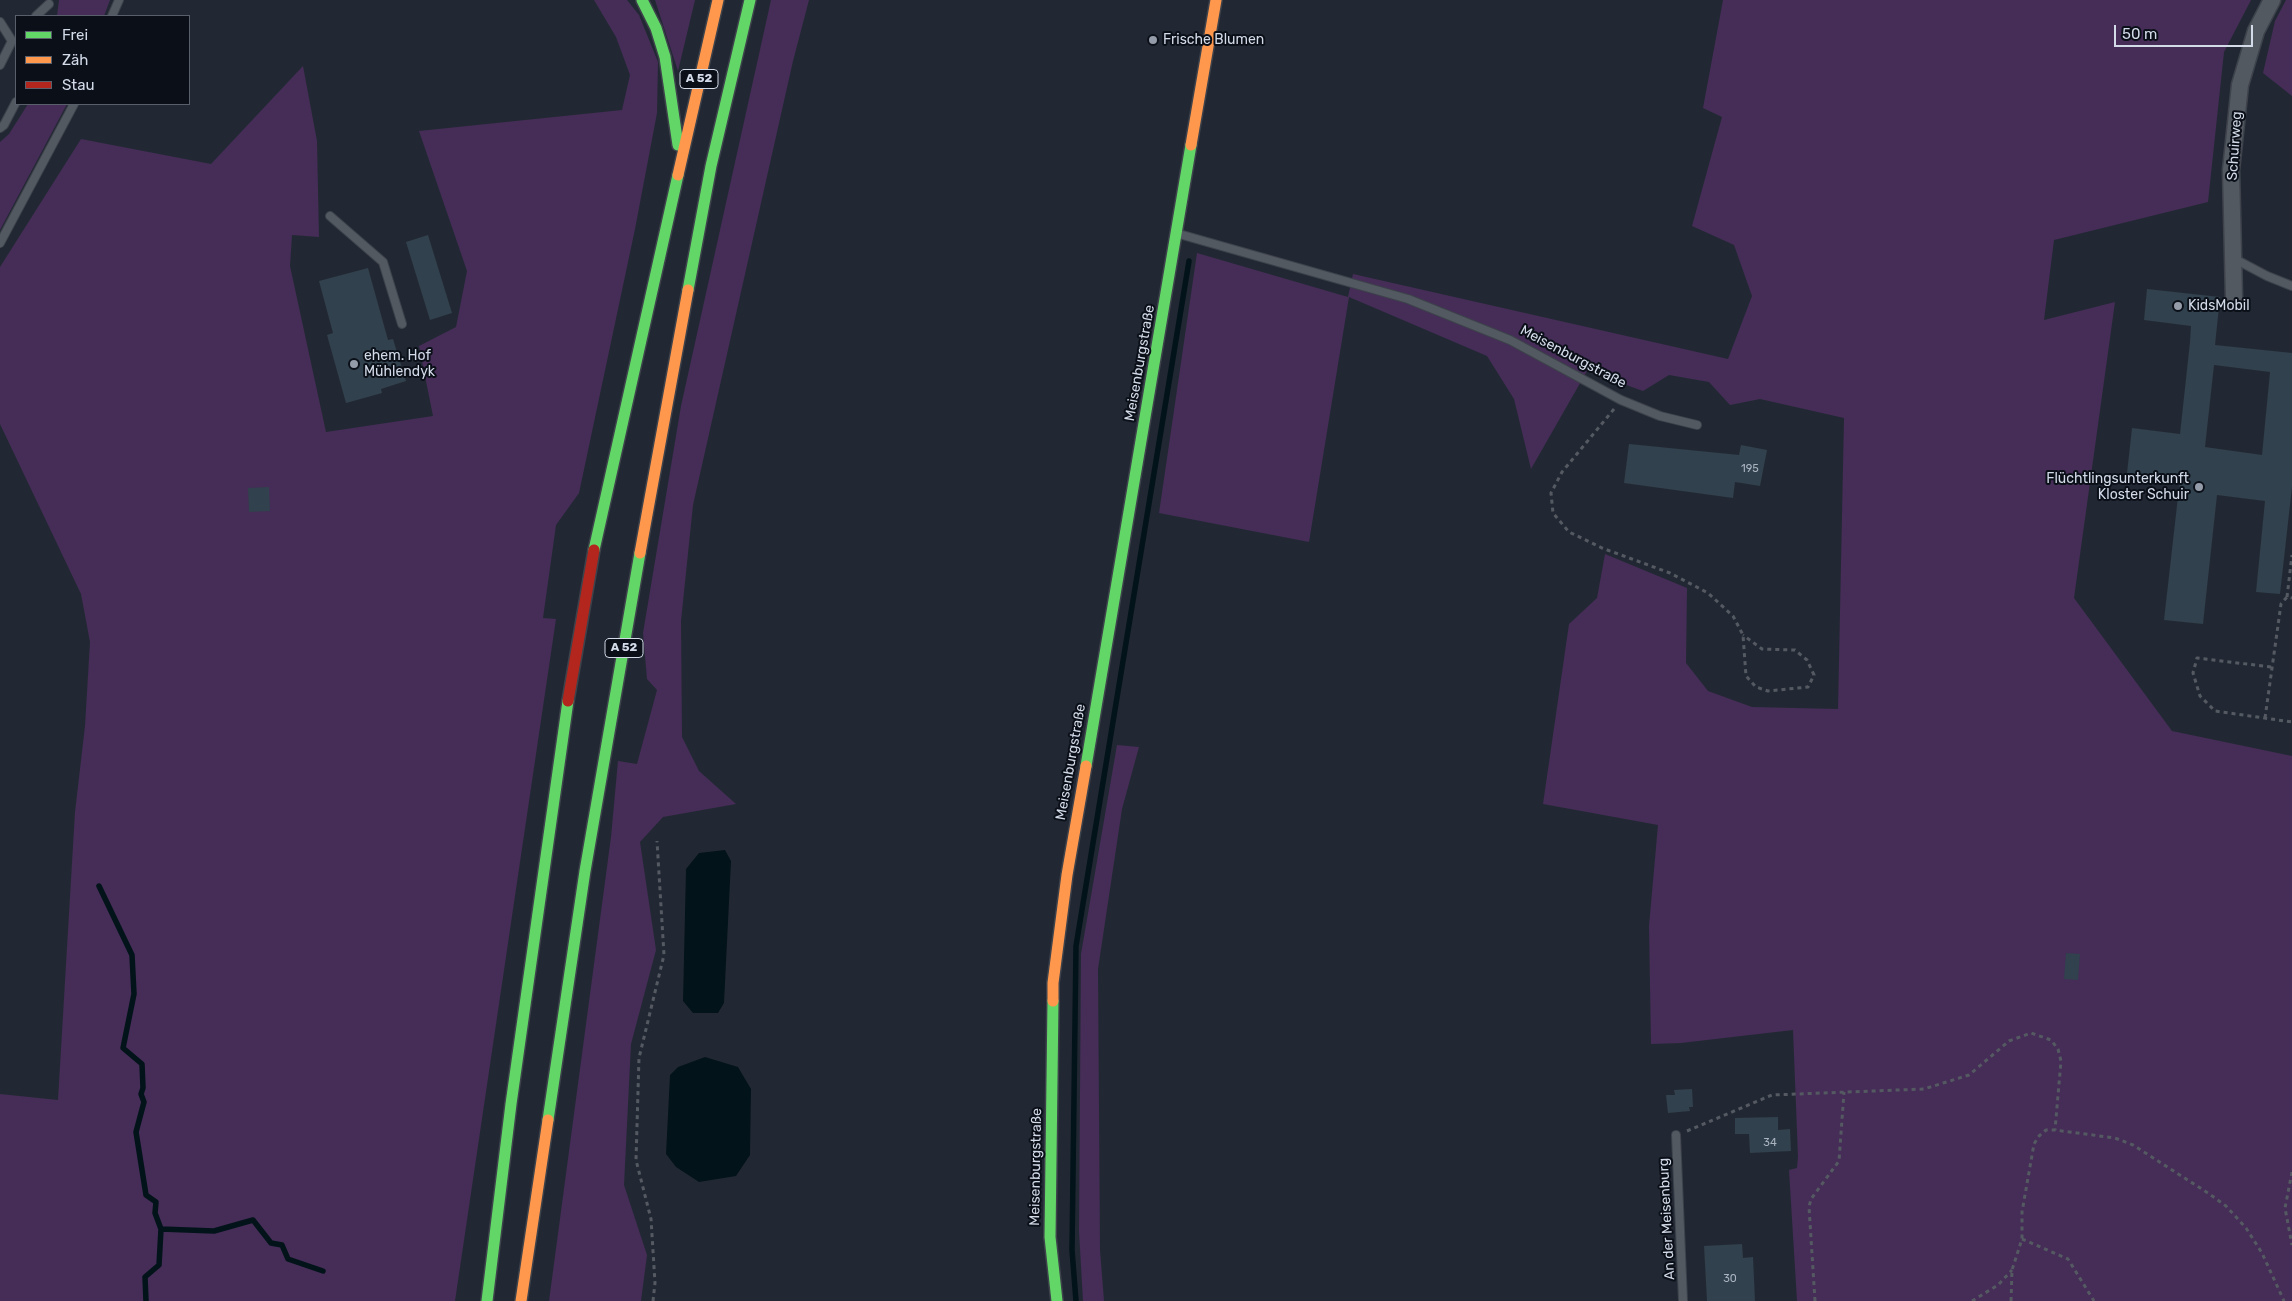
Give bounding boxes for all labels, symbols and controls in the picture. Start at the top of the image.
legend [15,15,190,105]
scale bar [2117,15,2256,47]
text: 50 m [2122,25,2157,43]
text: Frei [62,26,88,44]
place label: Frische Blumen [1163,32,1264,48]
marker: Frische Blumen [1147,34,1159,46]
text: Zäh [62,51,88,69]
road number: A 52 [680,70,718,88]
text: Stau [62,76,95,94]
street label: Schuirweg [2224,111,2246,181]
place label: KidsMobil [2188,298,2250,314]
marker: KidsMobil [2172,300,2184,312]
street label: Meisenburgstraße [1122,304,1158,422]
street label: Meisenburgstraße [1517,322,1629,392]
place label: ehem. Hof Mühlendyk [364,348,435,381]
marker: ehem. Hof Mühlendyk [348,358,360,370]
house number: 195 [1741,462,1759,476]
place label: Flüchtlingsunterkunft Kloster Schuir [2046,471,2189,504]
marker: Flüchtlingsunterkunft Kloster Schuir [2193,481,2205,493]
road number: A 52 [605,638,643,658]
street label: Meisenburgstraße [1053,703,1089,821]
street label: Meisenburgstraße [1027,1108,1045,1226]
house number: 34 [1763,1136,1777,1150]
street label: An der Meisenburg [1655,1157,1679,1281]
house number: 30 [1723,1272,1737,1286]

